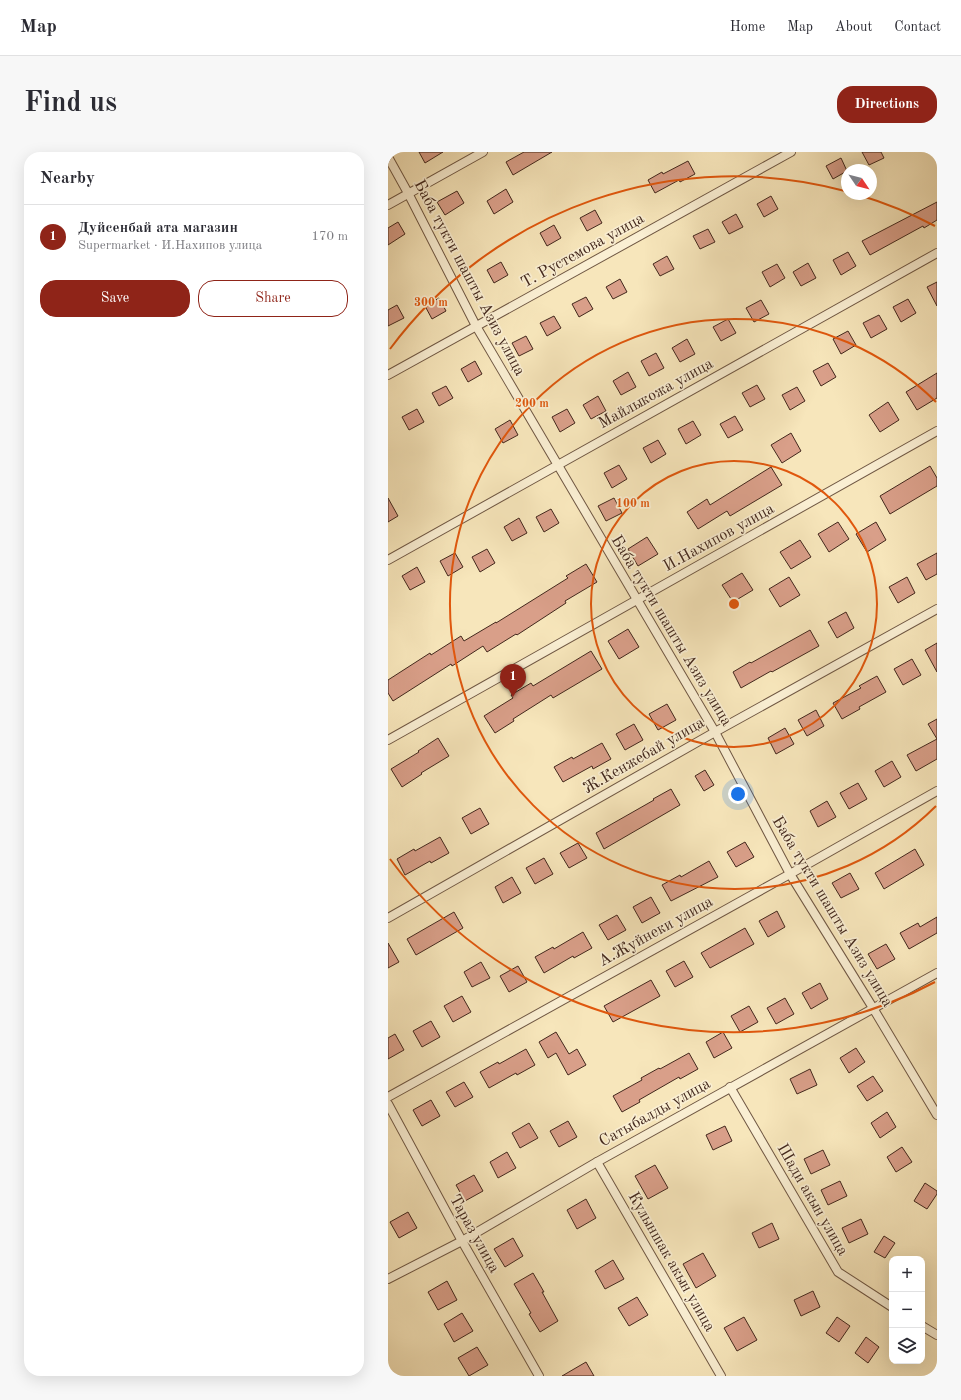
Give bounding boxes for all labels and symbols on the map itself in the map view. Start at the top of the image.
north arrow [841,164,877,200]
street label: Баба тукти шашты Азиз улица [410,177,528,379]
street label: Т. Рустемова улица [519,211,647,291]
text: 300 m [414,297,448,309]
street label: Майлыкожа улица [596,356,716,432]
text: 200 m [515,398,549,410]
text: 100 m [616,498,650,510]
street label: И.Нахипов улица [661,501,777,575]
street label: Баба тукти шашты Азиз улица [608,533,734,729]
centre of rings [727,597,741,611]
pin: 1 [500,664,526,697]
street label: Ж.Кенжебай улица [581,715,707,797]
your location [728,784,748,804]
street label: Баба тукти шашты Азиз улица [769,814,895,1010]
street label: А.Жуйнеки улица [596,894,716,970]
street label: Сатыбалды улица [597,1076,713,1150]
street label: Шади акын улица [773,1141,851,1259]
street label: Кулыншак акын улица [625,1189,718,1335]
street label: Тараз улица [446,1192,502,1276]

